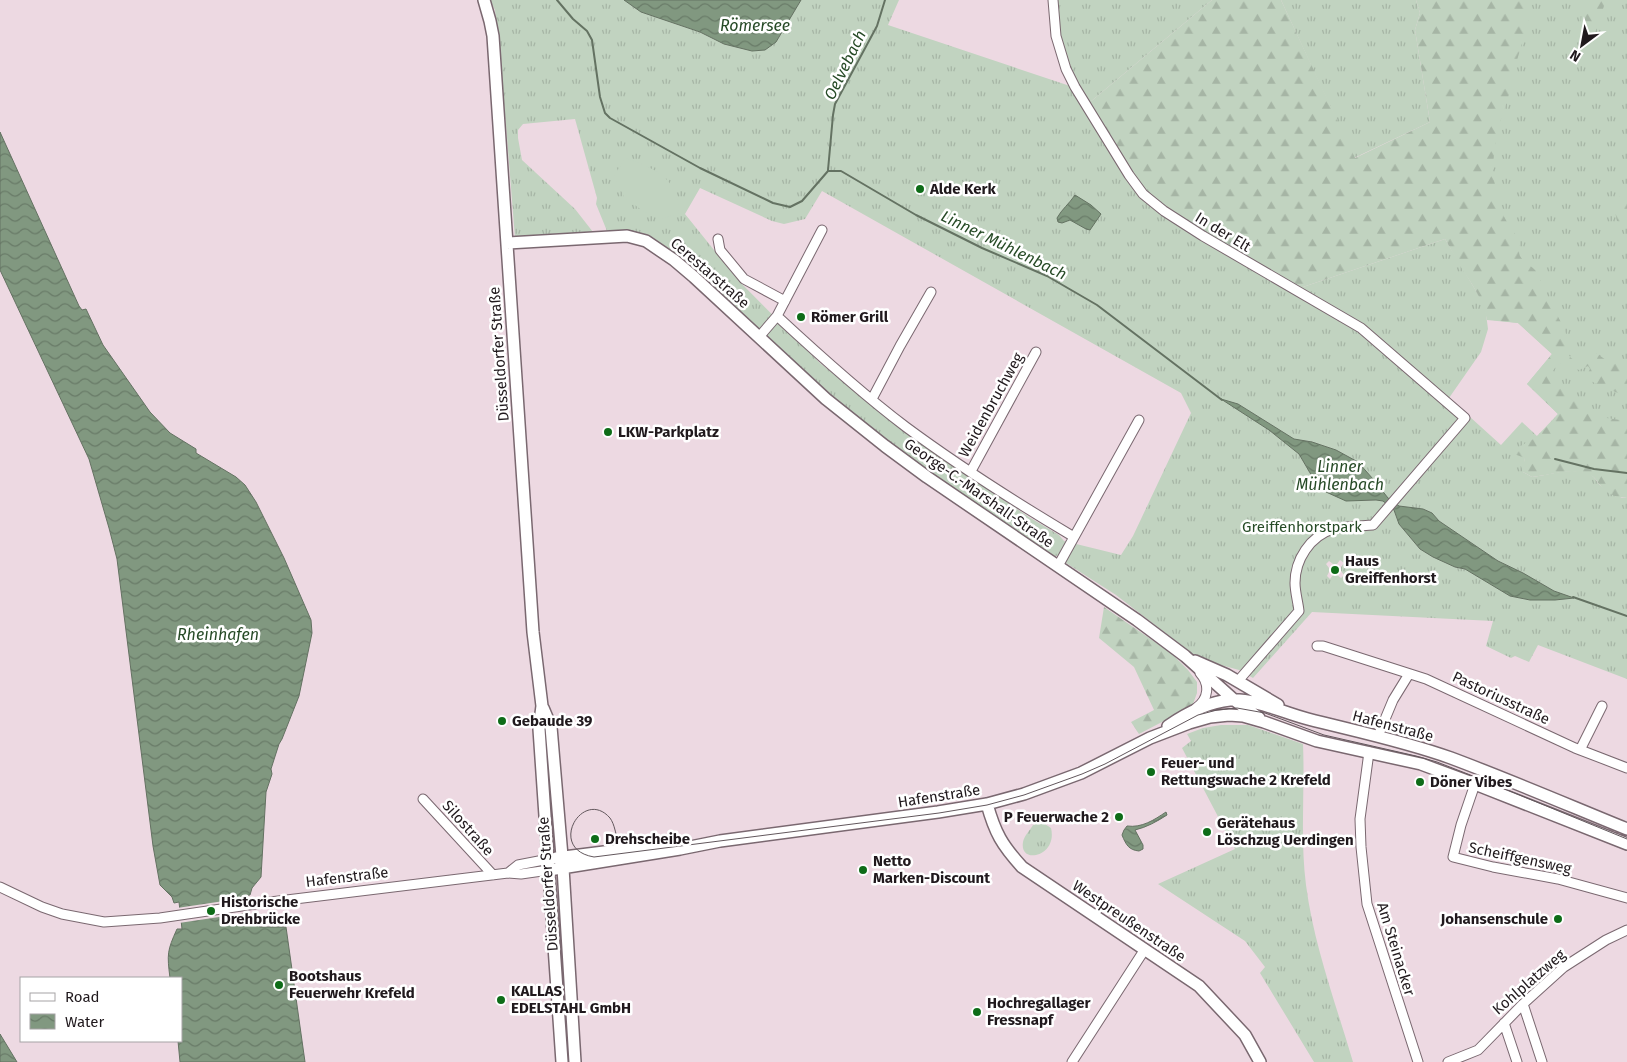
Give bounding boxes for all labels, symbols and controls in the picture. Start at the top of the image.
water label: Römersee [720,16,790,35]
north arrow [1557,20,1607,70]
water label: Oelvebach [820,27,870,103]
text: N [1567,46,1584,65]
place label: Alde Kerk [929,180,997,198]
marker: Alde Kerk [914,183,926,195]
water label: Linner Mühlenbach [938,206,1070,284]
street label: In der Elt [1192,208,1255,256]
street label: Cerestarstraße [667,234,753,312]
street label: Düsseldorfer Straße [485,286,513,422]
place label: Römer Grill [811,308,889,326]
marker: Römer Grill [795,311,807,323]
street label: Weidenbruchweg [955,349,1027,460]
place label: LKW-Parkplatz [618,423,719,441]
marker: LKW-Parkplatz [602,426,614,438]
street label: George-C.-Marshall-Straße [901,434,1057,552]
water label: Linner Mühlenbach [1296,457,1384,494]
park label: Greiffenhorstpark [1242,518,1362,536]
place label: Haus Greiffenhorst [1345,552,1437,587]
marker: Haus Greiffenhorst [1329,564,1341,576]
water label: Rheinhafen [177,625,259,644]
street label: Pastoriusstraße [1449,668,1553,728]
street label: Hafenstraße [1351,707,1435,745]
place label: Gebaude 39 [512,712,592,730]
marker: Gebaude 39 [496,715,508,727]
place label: Feuer- und Rettungswache 2 Krefeld [1161,754,1331,789]
marker: Feuer- und Rettungswache 2 Krefeld [1145,766,1157,778]
place label: Döner Vibes [1430,773,1512,791]
marker: Döner Vibes [1414,776,1426,788]
street label: Hafenstraße [897,781,981,811]
street label: Silostraße [438,797,498,859]
place label: P Feuerwache 2 [1004,808,1109,826]
marker: P Feuerwache 2 [1113,811,1125,823]
place label: Gerätehaus Löschzug Uerdingen [1217,814,1354,849]
street label: Düsseldorfer Straße [534,816,562,952]
marker: Gerätehaus Löschzug Uerdingen [1201,826,1213,838]
place label: Drehscheibe [605,830,690,848]
marker: Drehscheibe [589,833,601,845]
street label: Scheiffgensweg [1467,838,1573,878]
place label: Netto Marken-Discount [873,852,990,887]
street label: Hafenstraße [305,863,389,891]
marker: Netto Marken-Discount [857,864,869,876]
street label: Westpreußenstraße [1069,876,1189,966]
place label: Historische Drehbrücke [221,893,300,928]
street label: Am Steinacker [1373,900,1419,998]
marker: Historische Drehbrücke [205,905,217,917]
place label: Johansenschule [1439,910,1548,928]
marker: Johansenschule [1552,913,1564,925]
street label: Kohlplatzweg [1489,945,1569,1019]
place label: Bootshaus Feuerwehr Krefeld [289,967,415,1002]
legend [20,977,182,1042]
marker: Bootshaus Feuerwehr Krefeld [273,979,285,991]
place label: KALLAS EDELSTAHL GmbH [511,982,631,1017]
text: Road [65,988,100,1006]
marker: KALLAS EDELSTAHL GmbH [495,994,507,1006]
place label: Hochregallager Fressnapf [987,994,1092,1029]
marker: Hochregallager Fressnapf [971,1006,983,1018]
text: Water [65,1013,104,1031]

